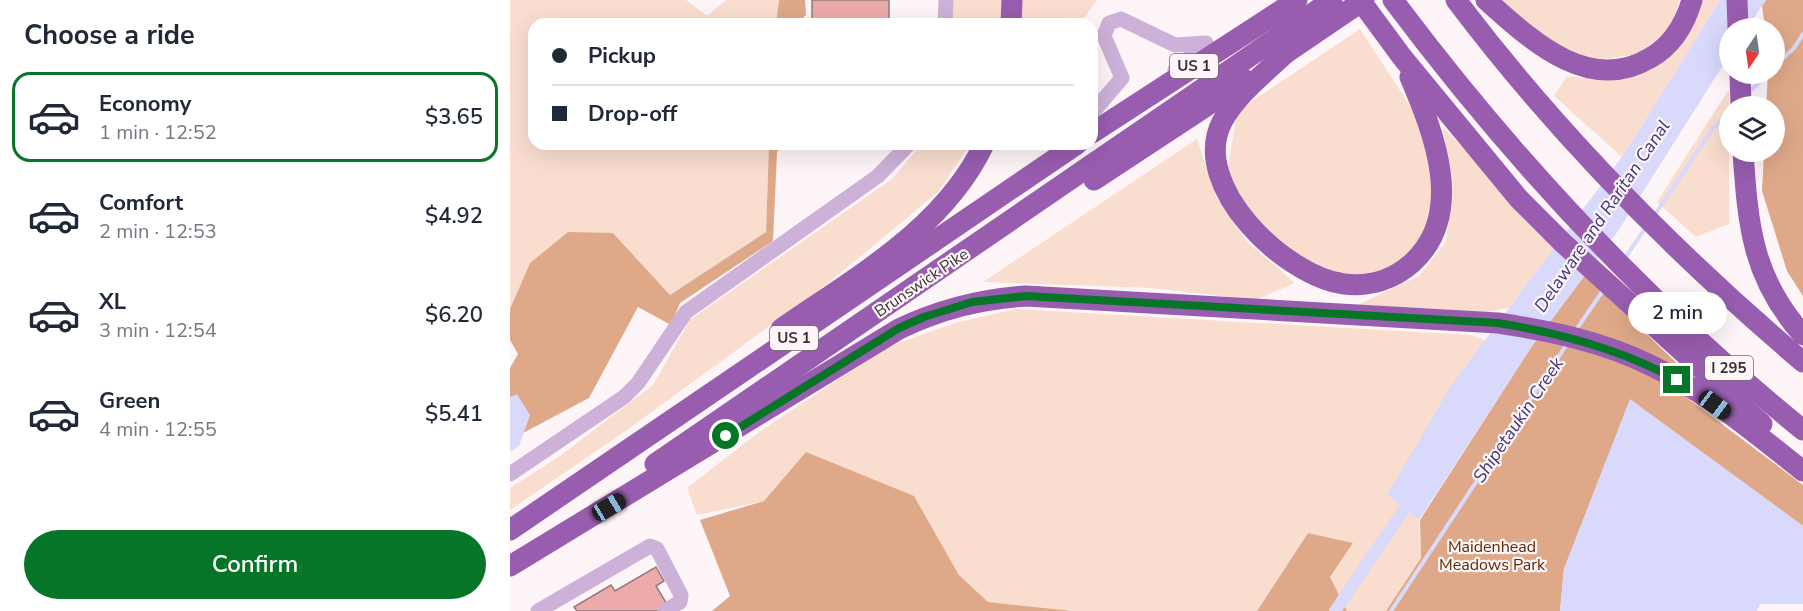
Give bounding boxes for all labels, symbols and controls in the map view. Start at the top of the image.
text: Choose a ride [24,17,195,54]
north arrow [1719,18,1785,84]
map controls [1719,18,1785,162]
text: Pickup [588,41,656,71]
road number: US 1 [1170,54,1218,78]
text: Economy [99,89,191,119]
icon: car [27,90,81,144]
button: layers [1719,96,1785,162]
text: Drop-off [588,99,677,129]
text: $3.65 [425,102,483,132]
water label: Delaware and Raritan Canal [1529,115,1675,317]
text: 1 min · 12:52 [99,119,217,146]
text: Comfort [99,188,183,218]
icon: car [27,189,81,243]
text: $4.92 [425,201,483,231]
text: 2 min · 12:53 [99,218,217,245]
street label: Brunswick Pike [870,243,973,322]
text: XL [99,287,126,317]
icon: car [27,288,81,342]
callout: 2 min [1628,293,1726,335]
text: 2 min [1652,299,1703,326]
text: $6.20 [425,300,483,330]
text: 3 min · 12:54 [99,317,217,344]
road number: US 1 [770,326,818,350]
water label: Shipetaukin Creek [1467,352,1569,487]
road number: I 295 [1705,356,1753,380]
route end [1663,366,1690,393]
text: Green [99,386,160,416]
icon: car [27,387,81,441]
car [1695,387,1735,423]
text: $5.41 [425,399,483,429]
text: 4 min · 12:55 [99,416,217,443]
route start [712,422,739,449]
car [589,490,629,524]
button: Confirm [24,530,486,599]
park label: Maidenhead Meadows Park [1439,536,1546,576]

